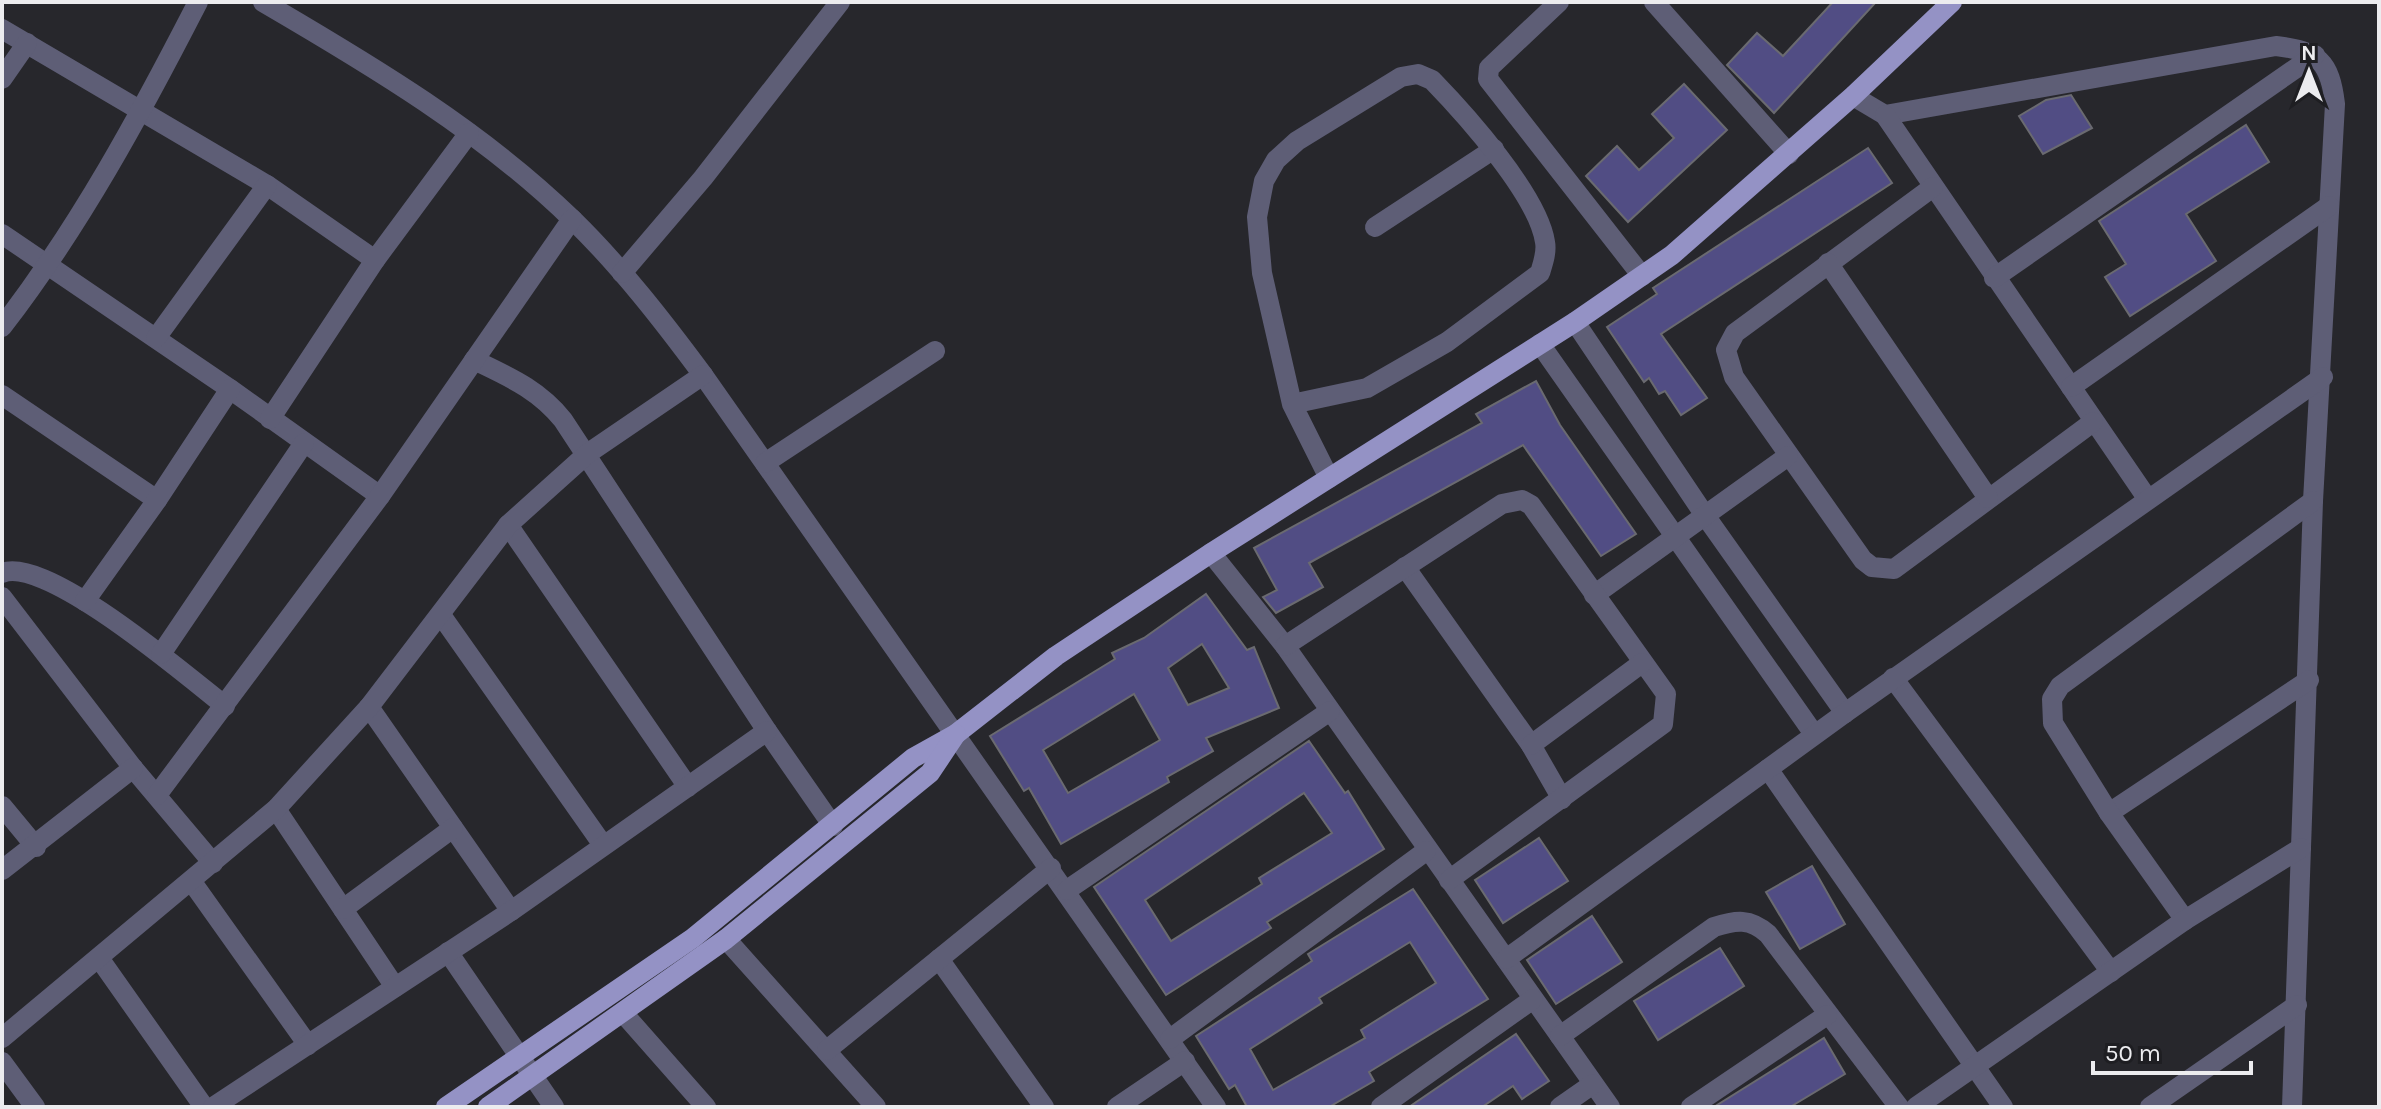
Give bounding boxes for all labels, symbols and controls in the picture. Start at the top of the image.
north arrow [2269,32,2349,112]
text: N [2301,40,2317,66]
scale bar [2093,1025,2251,1075]
text: 50 m [2105,1039,2161,1067]

